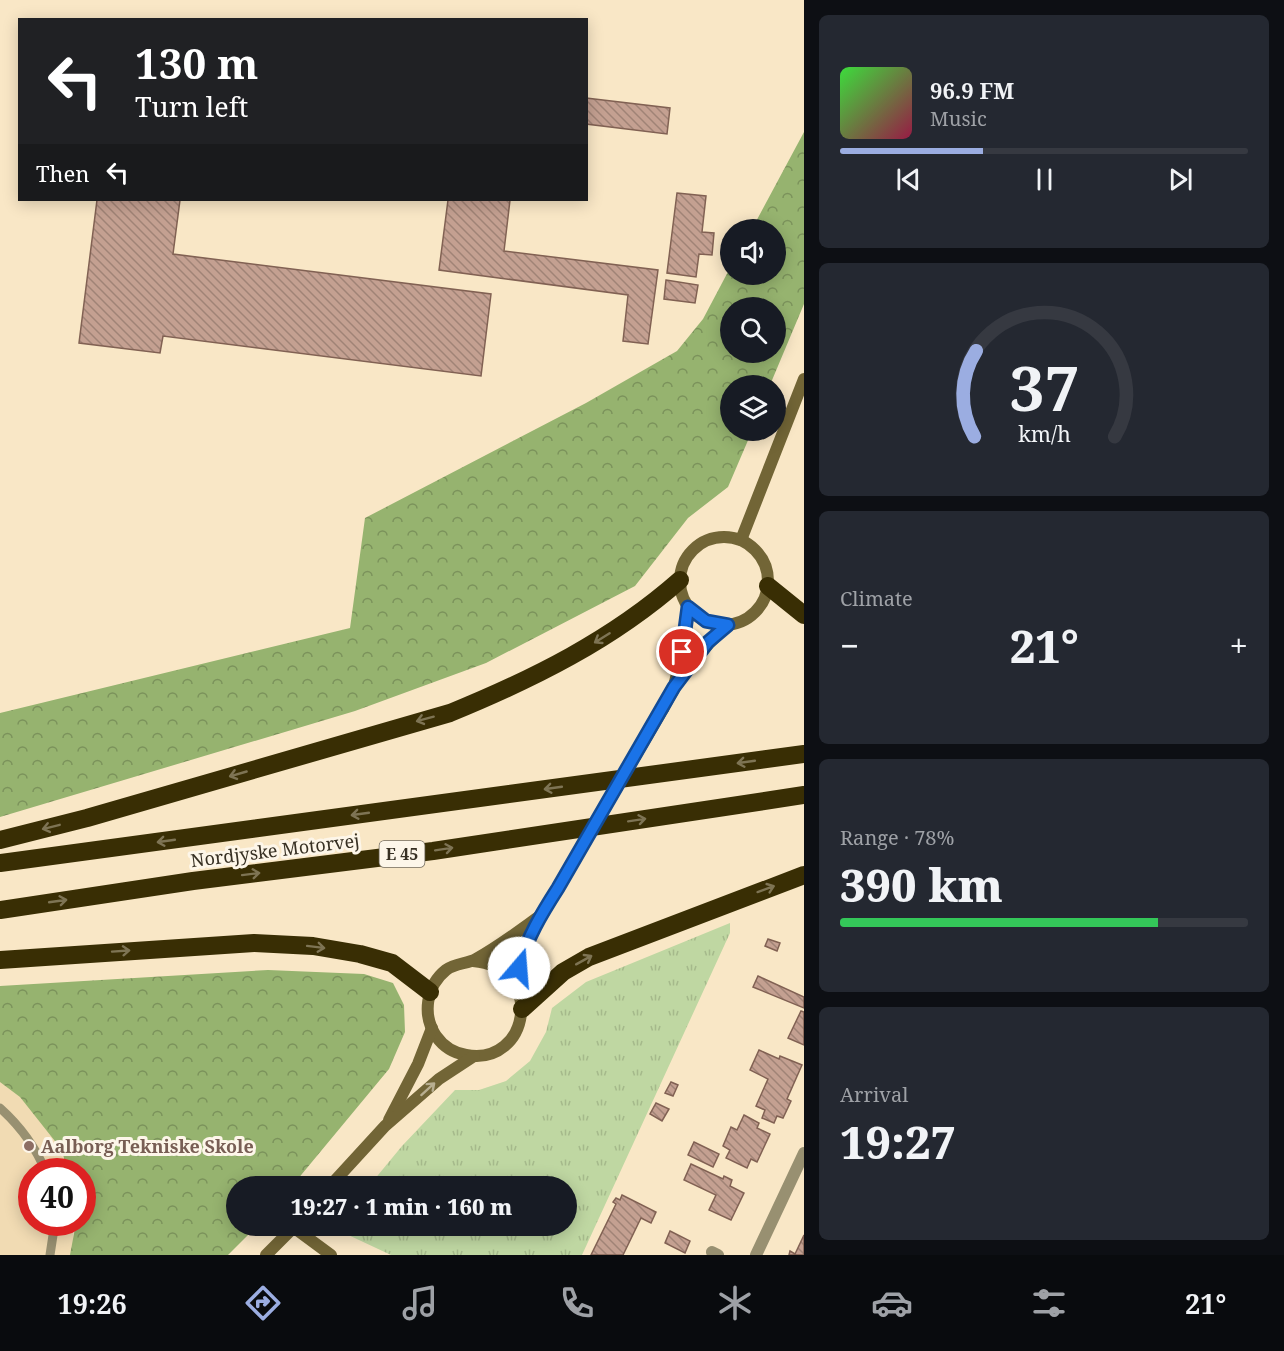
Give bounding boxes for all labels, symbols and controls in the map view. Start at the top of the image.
text: 130 m [135,34,259,91]
icon: left [36,42,114,120]
text: 96.9 FM [930,75,1014,105]
text: Turn left [135,88,248,125]
text: Music [930,105,987,132]
icon: left [101,156,134,189]
text: Then [36,158,89,188]
icon: previous [892,163,925,196]
icon: pause [1028,163,1061,196]
icon: next [1164,163,1197,196]
map controls [720,219,786,441]
button: sound [720,219,786,285]
button: search [720,297,786,363]
text: 37 [1009,344,1079,429]
button: layers [720,375,786,441]
text: km/h [1018,419,1071,448]
text: Climate [840,585,913,612]
text: 21° [1010,615,1079,676]
text: − [840,623,859,668]
text: + [1230,623,1248,668]
pin [656,626,707,677]
one-way arrow [594,632,611,644]
icon: arrive [665,635,698,668]
one-way arrow [416,714,435,725]
one-way arrow [737,756,756,767]
one-way arrow [229,769,248,780]
one-way arrow [543,783,563,794]
one-way arrow [350,809,370,820]
one-way arrow [627,814,647,825]
one-way arrow [42,822,61,834]
text: Range · 78% [840,824,954,851]
street label: Nordjyske Motorvej [189,828,361,872]
one-way arrow [157,836,177,847]
road number: E 45 [380,841,424,867]
one-way arrow [434,843,454,854]
text: 390 km [840,854,1003,915]
one-way arrow [240,868,260,879]
one-way arrow [756,883,775,894]
one-way arrow [47,896,67,907]
position arrow [487,936,551,1000]
one-way arrow [305,942,325,953]
one-way arrow [111,946,131,957]
one-way arrow [575,954,592,966]
text: Arrival [840,1081,908,1108]
one-way arrow [419,1082,435,1096]
text: 19:27 [840,1111,956,1172]
place label: Aalborg Tekniske Skole [41,1134,254,1158]
marker: Aalborg Tekniske Skole [22,1139,36,1153]
speed limit sign: 40 [18,1158,96,1236]
text: 19:27 · 1 min · 160 m [291,1191,512,1221]
icon: directions [242,1282,284,1324]
icon: music [399,1282,441,1324]
icon: phone [556,1282,598,1324]
icon: climate [714,1282,756,1324]
icon: car [871,1282,913,1324]
icon: filters [1028,1282,1070,1324]
text: 19:26 [58,1285,127,1322]
text: 21° [1185,1285,1226,1322]

